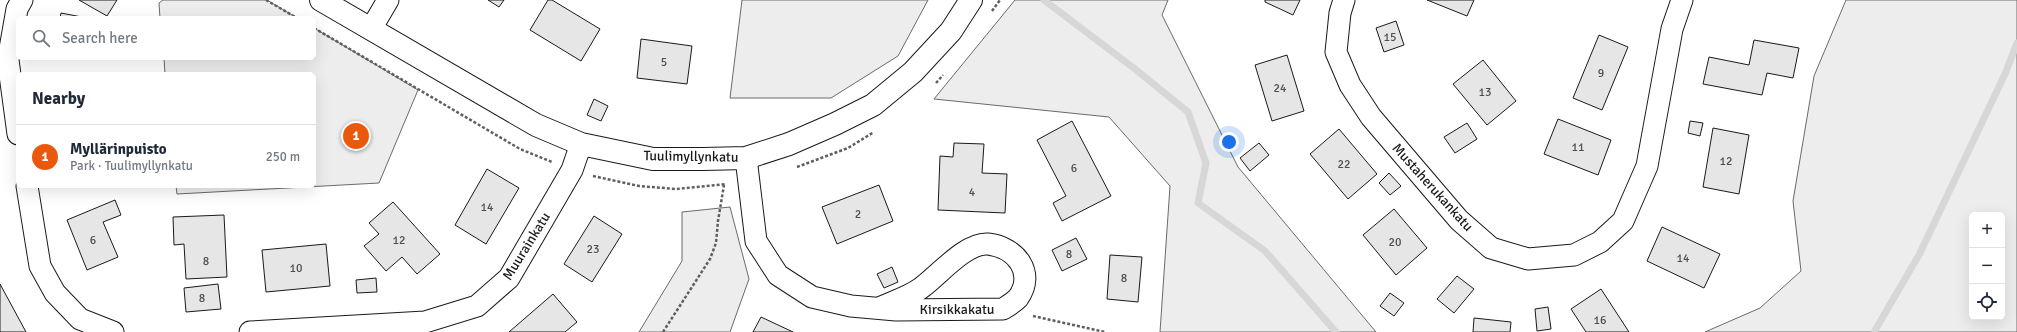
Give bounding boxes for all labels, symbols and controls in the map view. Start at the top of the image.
search box [16,16,316,60]
icon: search [30,27,52,49]
text: Search here [62,29,138,47]
house number: 15 [1384,30,1396,45]
house number: 5 [661,55,667,70]
house number: 9 [1598,66,1604,81]
house number: 24 [1274,81,1287,96]
house number: 13 [1479,85,1491,100]
text: Nearby [32,88,85,109]
pin: 1 [343,121,369,151]
your location [1219,132,1239,152]
text: Myllärinpuisto [70,140,167,158]
street label: Mustaherukankatu [1389,140,1477,235]
house number: 11 [1572,140,1584,155]
street label: Tuulimyllynkatu [643,147,739,166]
text: 1 [41,149,49,165]
text: 250 m [266,149,300,165]
house number: 12 [1720,154,1732,169]
house number: 22 [1338,157,1350,172]
text: Park · Tuulimyllynkatu [70,158,193,174]
house number: 6 [1071,161,1077,176]
house number: 4 [969,185,976,200]
house number: 14 [481,200,494,215]
house number: 2 [855,207,861,222]
street label: Muurainkatu [499,209,554,283]
map controls [1969,212,2005,320]
button: + [1969,212,2005,248]
house number: 6 [90,233,96,248]
house number: 12 [393,233,405,248]
house number: 20 [1389,235,1401,250]
house number: 23 [587,242,599,257]
house number: 8 [1066,247,1072,262]
button: − [1969,248,2005,284]
house number: 14 [1677,251,1690,266]
house number: 8 [203,254,209,269]
house number: 10 [290,261,302,276]
house number: 8 [1121,271,1127,286]
button: locate [1969,284,2005,320]
house number: 8 [199,291,205,306]
street label: Kirsikkakatu [920,301,994,318]
house number: 16 [1594,313,1606,328]

